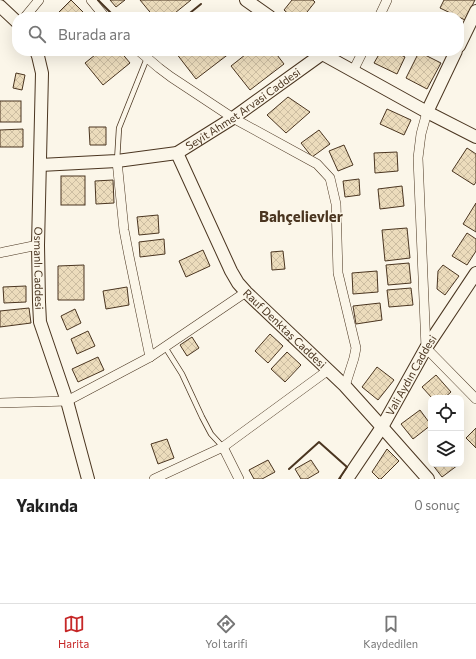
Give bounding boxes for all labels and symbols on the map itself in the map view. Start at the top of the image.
street label: Seyit Ahmet Arvasi Caddesi [183,65,303,152]
district label: Bahçelievler [259,207,343,225]
street label: Osmanlı Caddesi [32,226,46,310]
street label: Rauf Denktaş Caddesi [241,286,329,371]
street label: Vali Aydın Caddesi [383,332,439,418]

